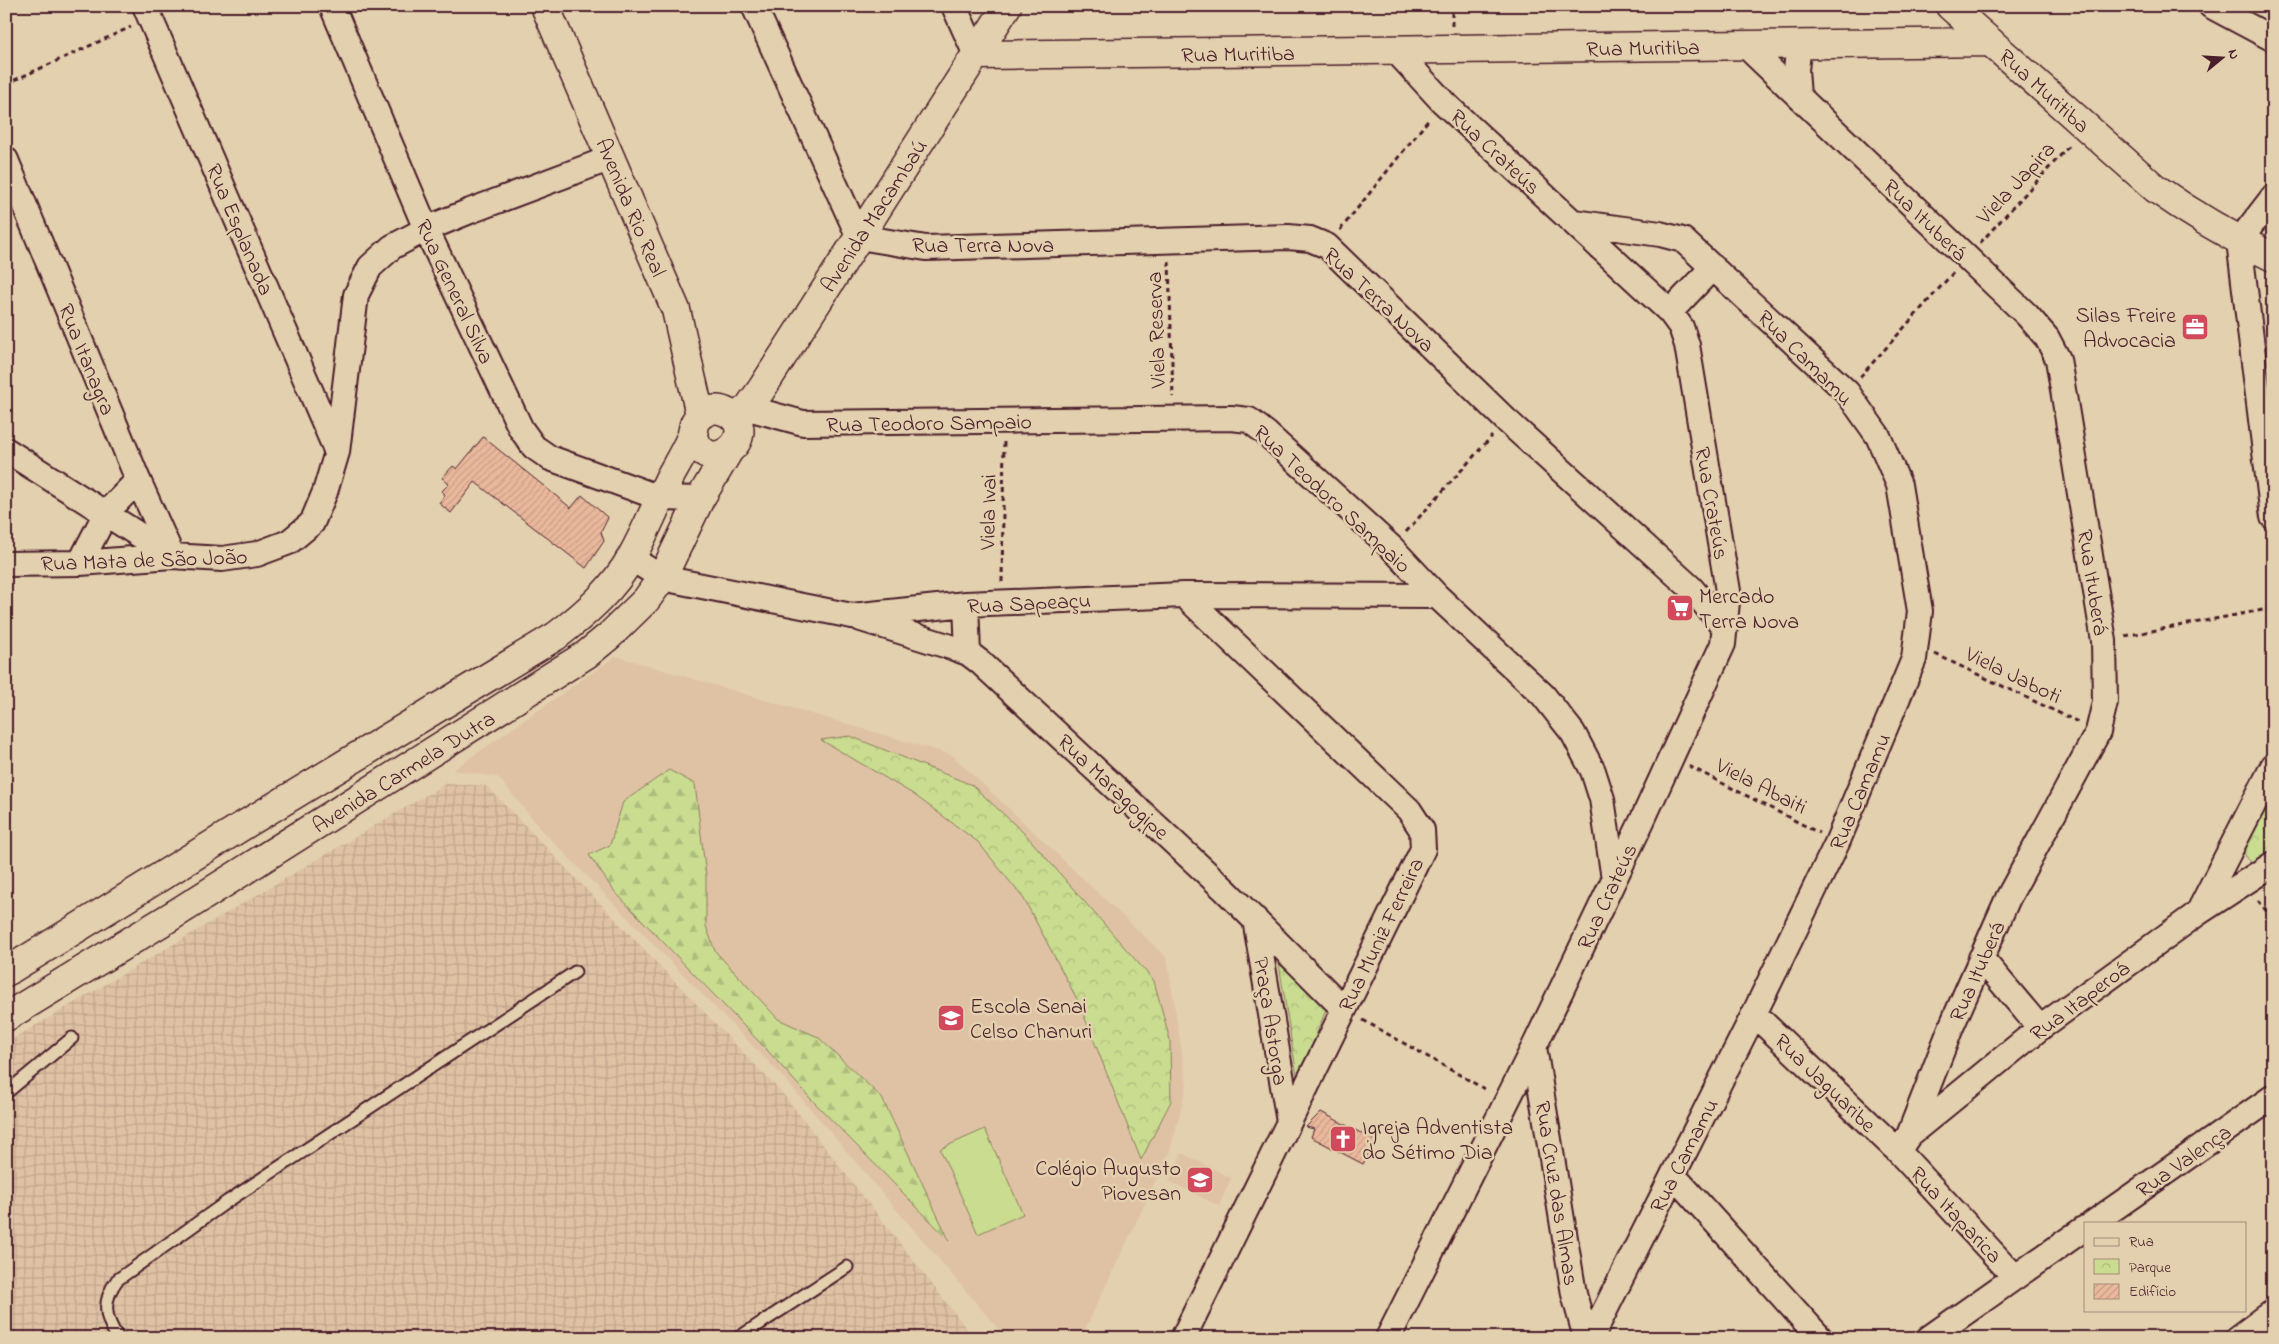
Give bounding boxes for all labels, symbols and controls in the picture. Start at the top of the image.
north arrow [2196,32,2246,82]
street label: Rua Muritiba [1586,33,1700,67]
street label: Rua Muritiba [1181,39,1295,73]
street label: Rua Muritiba [1990,42,2096,142]
text: N [2221,47,2244,62]
street label: Rua Crateús [1441,103,1546,204]
street label: Avenida Rio Real [586,134,673,282]
street label: Avenida Macambaú [814,134,937,300]
street label: Viela Japira [1969,135,2064,234]
street label: Rua Esplanada [196,159,280,301]
street label: Rua Ituberá [1874,173,1973,270]
street label: Rua General Silva [406,215,501,370]
street label: Rua Terra Nova [912,231,1054,263]
street label: Rua Terra Nova [1315,241,1441,361]
street label: Viela Reserva [1140,271,1176,390]
street label: Rua Itanagra [47,299,122,421]
place label: Silas Freire Advocacia [2076,301,2176,358]
street label: Rua Camamu [1749,304,1859,414]
office icon: Silas Freire Advocacia [2180,312,2210,342]
street label: Rua Teodoro Sampaio [826,407,1032,443]
street label: Rua Teodoro Sampaio [1245,418,1417,582]
street label: Rua Crateús [1684,445,1736,562]
street label: Viela Ivai [973,474,1007,551]
street label: Rua Ituberá [2067,527,2115,638]
street label: Rua Mata de São João [40,542,248,582]
place label: Mercado Terra Nova [1699,582,1799,639]
street label: Rua Sapeaçu [966,586,1092,624]
supermarket icon: Mercado Terra Nova [1665,593,1695,623]
street label: Viela Jaboti [1958,639,2066,714]
street label: Avenida Carmela Dutra [307,704,502,843]
street label: Rua Maragogipe [1048,728,1175,849]
street label: Rua Camamu [1823,729,1901,856]
street label: Viela Abaiti [1709,751,1812,824]
street label: Rua Crateús [1570,839,1647,956]
street label: Rua Muniz Ferreira [1332,853,1434,1018]
street label: Rua Ituberá [1942,917,2015,1027]
street label: Rua Itaperoá [2024,954,2137,1051]
street label: Praça Astorga [1242,955,1295,1088]
place label: Escola Senai Celso Chanuri [970,992,1092,1049]
school or university icon: Escola Senai Celso Chanuri [936,1003,966,1033]
street label: Rua Jaguaribe [1765,1027,1882,1142]
street label: Rua Camamu [1643,1094,1728,1219]
street label: Rua Cruz das Almas [1525,1099,1585,1288]
place label: Igreja Adventista do Sétimo Dia [1362,1113,1513,1170]
street label: Rua Valença [2130,1118,2239,1207]
church icon: Igreja Adventista do Sétimo Dia [1328,1124,1358,1154]
place label: Colégio Augusto Piovesan [1035,1154,1181,1211]
street label: Rua Itaparica [1901,1160,2008,1272]
school or university icon: Colégio Augusto Piovesan [1185,1165,1215,1195]
legend [2084,1222,2246,1312]
text: Rua [2129,1231,2154,1253]
text: Parque [2129,1257,2171,1279]
text: Edifício [2129,1281,2176,1303]

